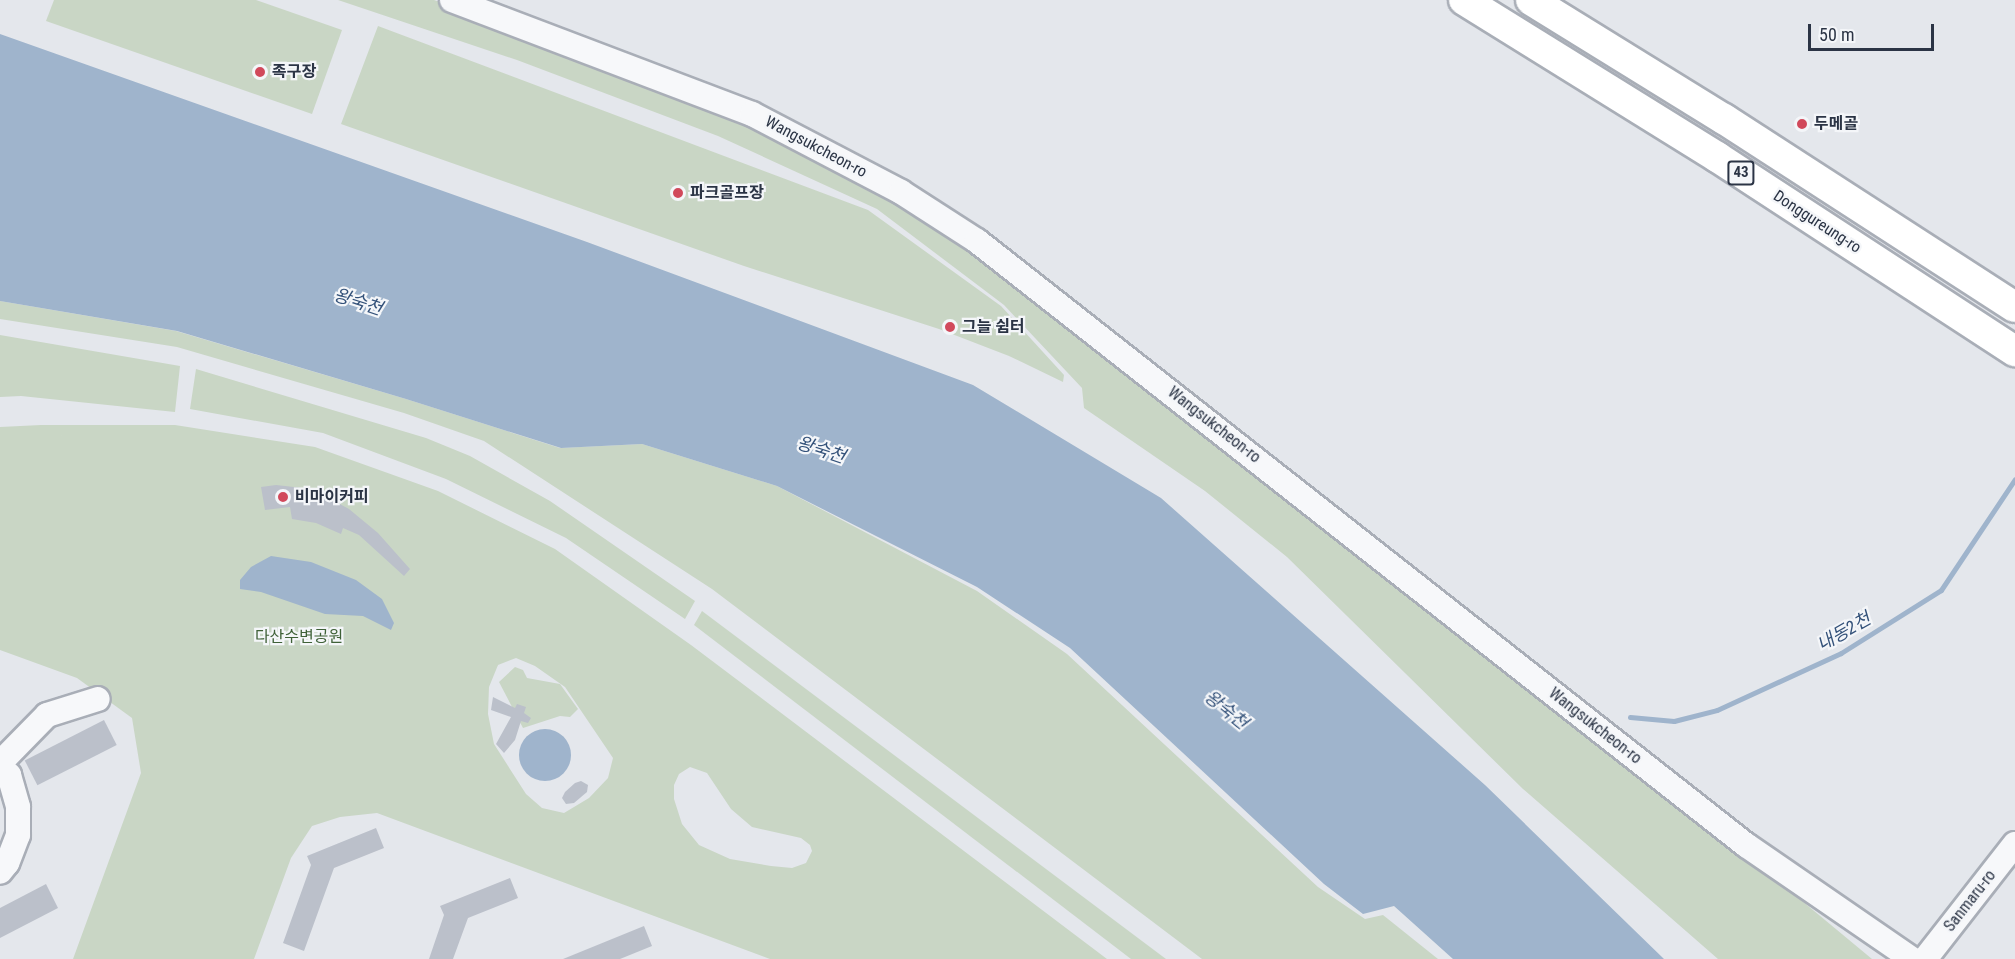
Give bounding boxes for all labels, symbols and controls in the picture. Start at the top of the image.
scale bar [1811,12,1937,50]
text: 50 m [1819,24,1854,45]
place label: 족구장 [272,62,316,82]
marker: 족구장 [253,65,267,79]
street label: Wangsukcheon-ro [762,112,870,182]
place label: 두메골 [1814,114,1858,134]
marker: 두메골 [1795,117,1809,131]
road number: 43 [1726,161,1756,185]
place label: 파크골프장 [690,183,764,203]
marker: 파크골프장 [671,186,685,200]
street label: Donggureung-ro [1770,187,1864,257]
water label: 왕숙천 [331,284,385,320]
place label: 그늘 쉼터 [962,317,1025,337]
marker: 그늘 쉼터 [943,320,957,334]
street label: Wangsukcheon-ro [1164,383,1264,467]
water label: 왕숙천 [794,432,848,468]
place label: 비마이커피 [295,487,369,507]
marker: 비마이커피 [276,490,290,504]
water label: 내동2천 [1813,608,1875,656]
park label: 다산수변공원 [255,627,343,647]
street label: Wangsukcheon-ro [1545,684,1645,768]
water label: 왕숙천 [1200,686,1252,734]
street label: Sanmaru-ro [1940,866,2000,936]

